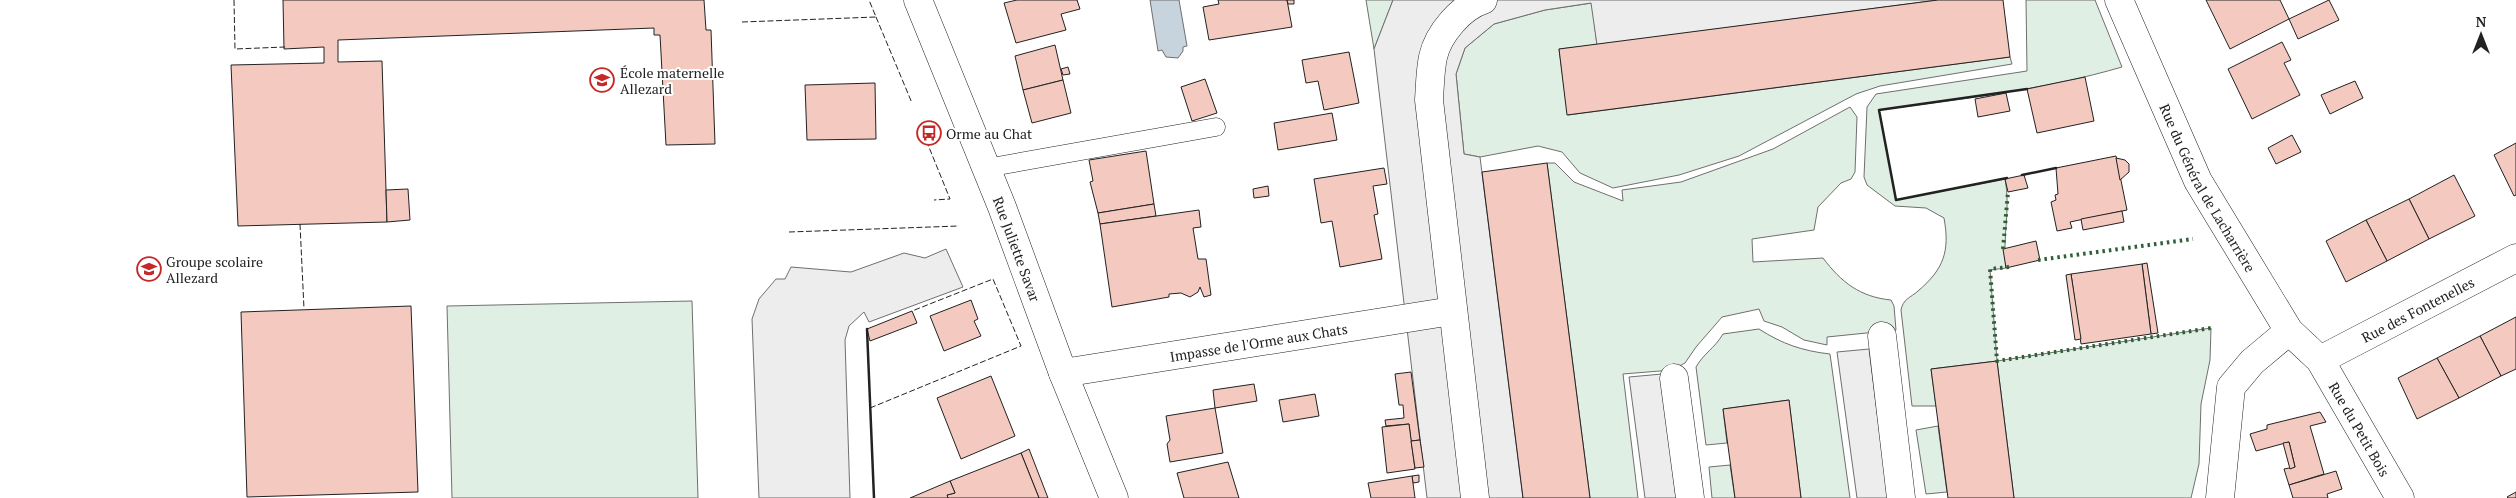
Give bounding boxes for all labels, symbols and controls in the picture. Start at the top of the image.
north arrow [2456,10,2506,60]
text: N [2476,12,2487,31]
place label: École maternelle Allezard [620,63,724,98]
school or university icon: École maternelle Allezard [589,67,615,93]
street label: Rue du Général de Lacharrière [2156,101,2260,275]
bus stop icon: Orme au Chat [916,120,942,146]
place label: Orme au Chat [946,124,1033,143]
street label: Rue Juliette Savar [989,193,1046,305]
place label: Groupe scolaire Allezard [166,252,263,287]
school or university icon: Groupe scolaire Allezard [136,256,162,282]
street label: Rue des Fontenelles [2358,272,2477,346]
street label: Impasse de l'Orme aux Chats [1168,318,1349,365]
street label: Rue du Petit Bois [2325,378,2395,480]

